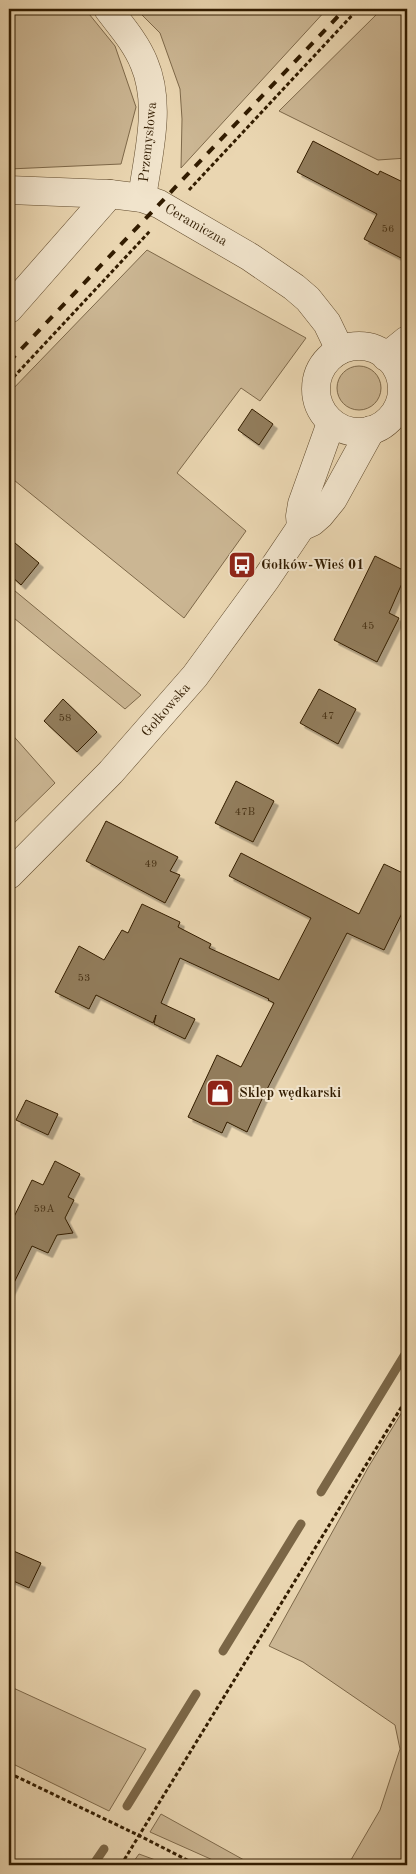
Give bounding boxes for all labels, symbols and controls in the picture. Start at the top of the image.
street label: Przemysłowa [137,101,159,183]
street label: Ceramiczna [162,201,230,249]
house number: 56 [382,224,394,235]
bus stop icon: Gołków-Wieś 01 [227,550,257,580]
place label: Gołków-Wieś 01 [261,558,364,572]
house number: 45 [362,621,374,632]
street label: Gołkowska [139,680,193,740]
house number: 47 [322,711,334,722]
house number: 58 [59,713,71,724]
house number: 47B [235,807,255,818]
house number: 49 [145,859,157,870]
house number: 53 [78,973,90,984]
shop icon: Sklep wędkarski [205,1078,235,1108]
place label: Sklep wędkarski [239,1086,341,1100]
house number: 59A [33,1204,55,1215]

